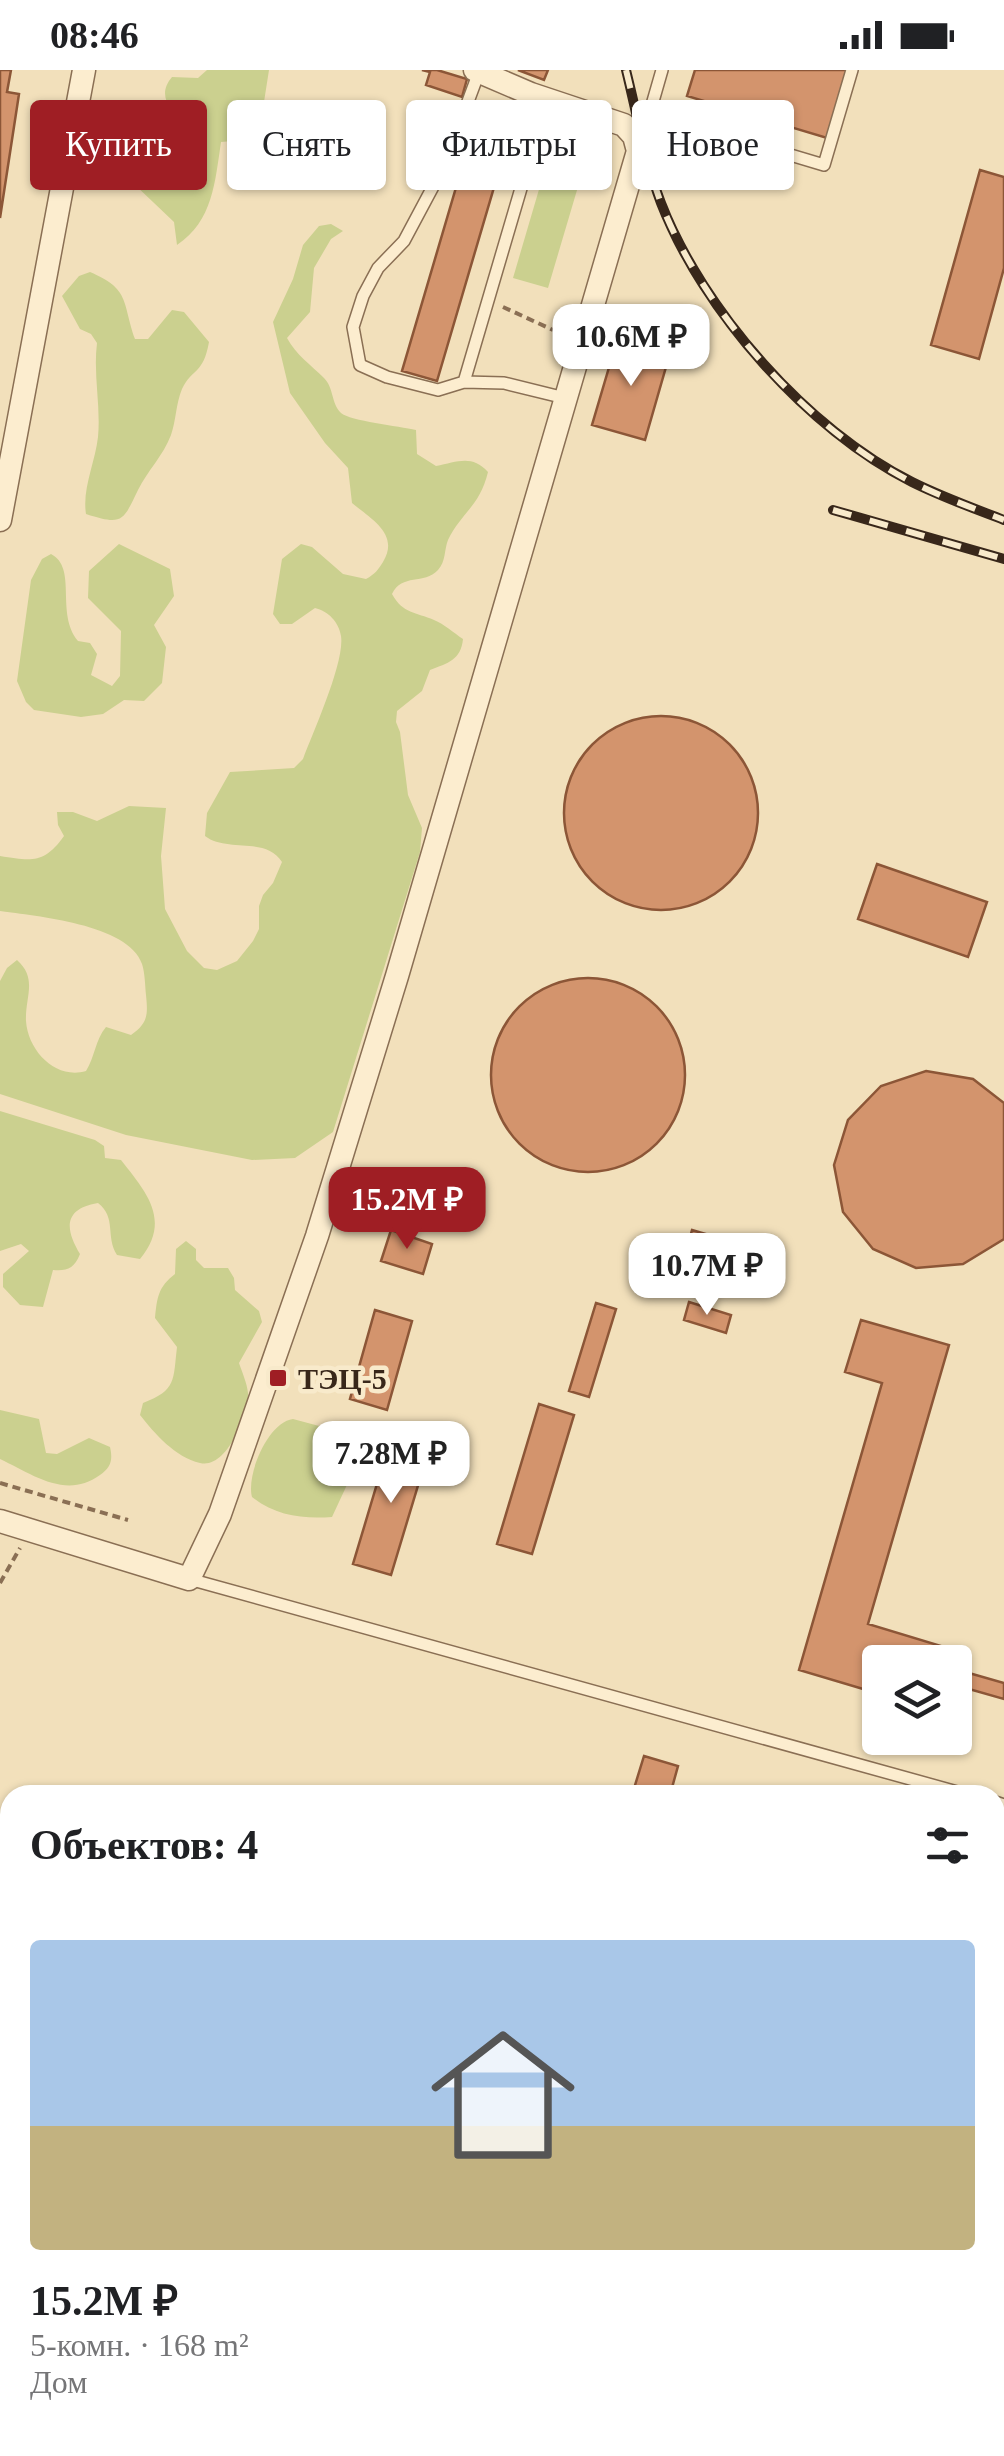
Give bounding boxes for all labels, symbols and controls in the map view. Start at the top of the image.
text: 08:46 [50,14,139,56]
chip: Купить [30,100,207,190]
chip: Снять [227,100,386,190]
chip: Фильтры [406,100,612,190]
chip: Новое [632,100,794,190]
pin: 10.6M ₽ [539,304,723,389]
text: 10.6M ₽ [575,318,687,354]
pin: 15.2M ₽ [315,1167,499,1252]
text: 15.2M ₽ [351,1181,463,1217]
pin: 10.7M ₽ [615,1233,799,1318]
text: 10.7M ₽ [651,1247,763,1283]
place label: ТЭЦ-5 [298,1362,387,1395]
marker: ТЭЦ-5 [267,1367,289,1389]
pin: 7.28M ₽ [299,1421,483,1506]
text: 7.28M ₽ [335,1435,447,1471]
map controls [862,1645,972,1755]
button: layers [862,1645,972,1755]
icon: filters [920,1818,975,1873]
text: Объектов: 4 [30,1822,258,1868]
icon: home [413,2005,593,2185]
text: 15.2M ₽ [30,2278,178,2324]
text: 5-комн. · 168 m² [30,2327,248,2363]
text: Дом [30,2364,87,2400]

